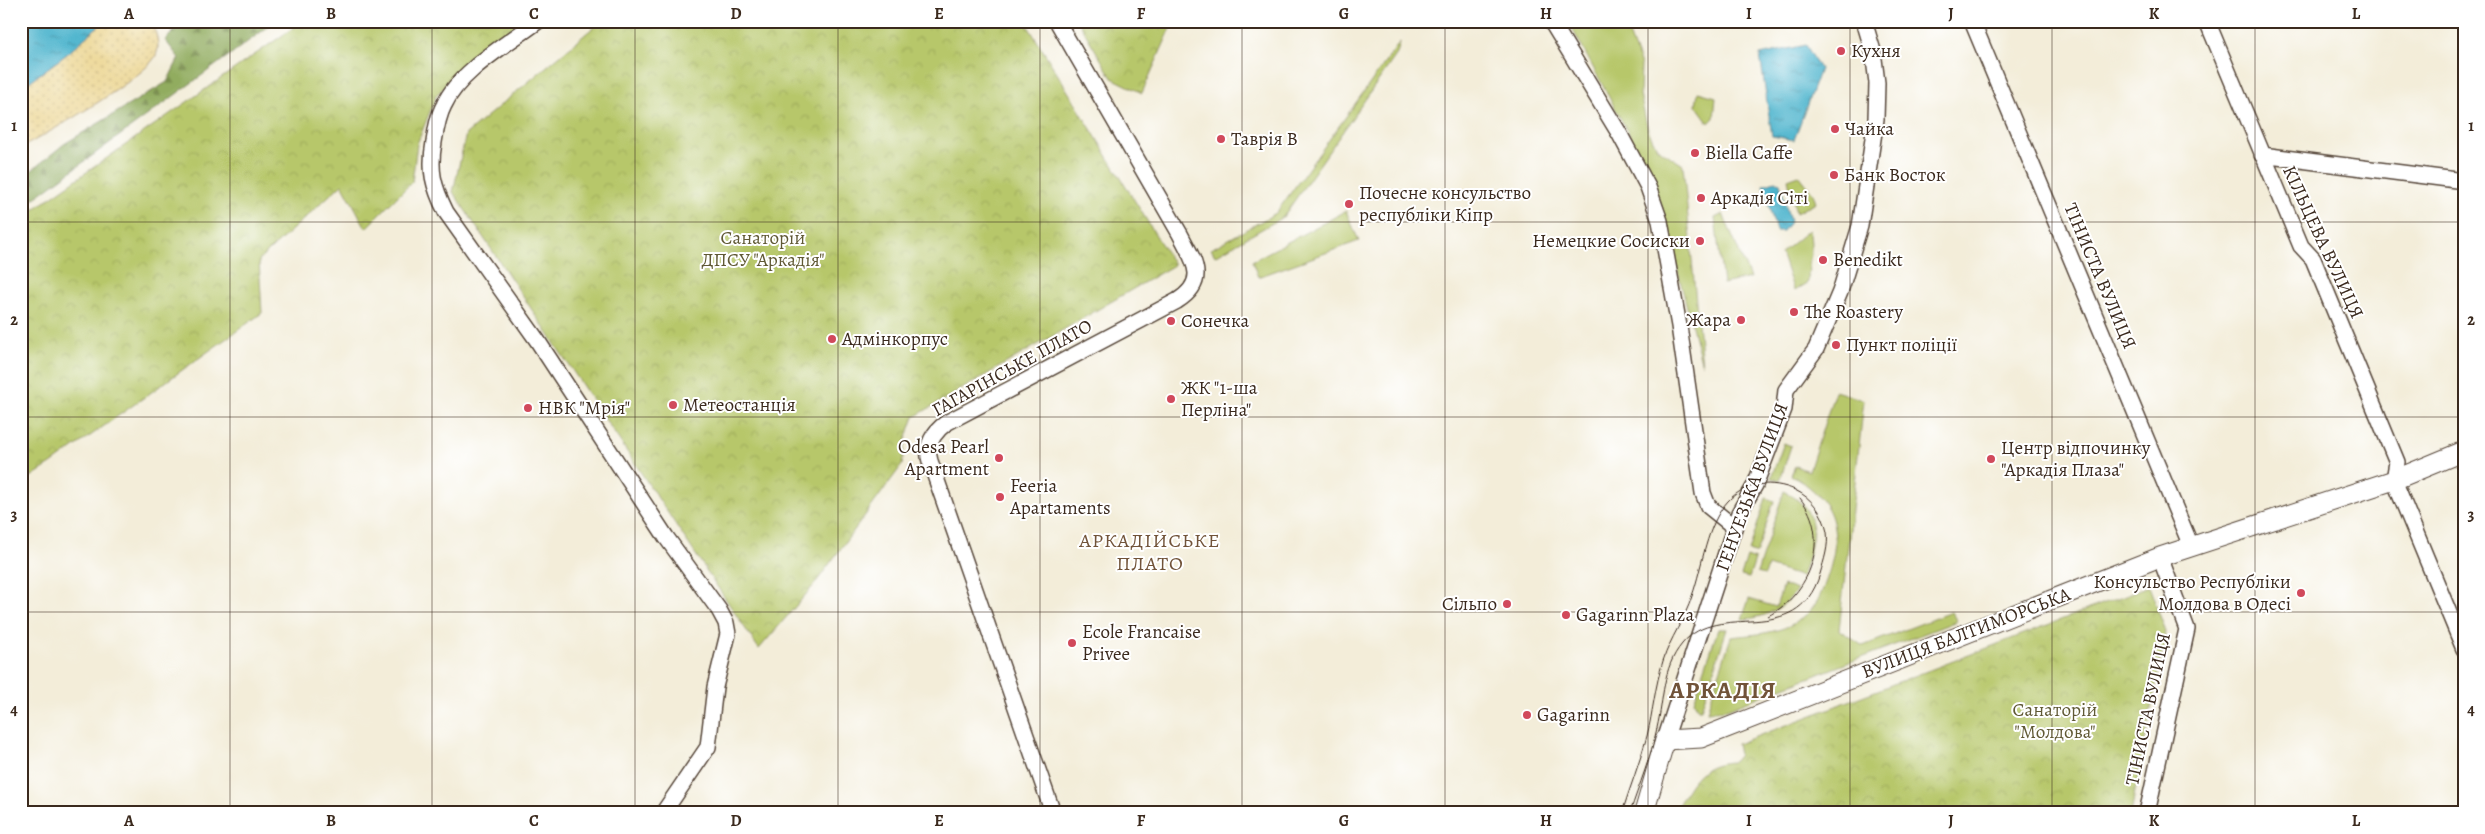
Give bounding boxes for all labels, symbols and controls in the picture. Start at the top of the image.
text: A [123,3,135,25]
text: B [326,3,336,25]
text: C [529,3,539,25]
text: D [730,3,742,25]
text: E [934,3,944,25]
text: F [1137,3,1146,25]
text: G [1339,3,1349,25]
text: H [1540,3,1552,25]
text: I [1746,3,1752,25]
text: J [1948,3,1954,25]
text: K [2149,3,2160,25]
text: L [2352,3,2361,25]
place label: Кухня [1851,38,1901,64]
marker: Кухня [1835,45,1847,57]
text: 1 [11,115,17,137]
text: 1 [2468,115,2474,137]
place label: Чайка [1845,116,1894,142]
marker: Чайка [1829,123,1841,135]
place label: Таврія В [1231,126,1298,152]
marker: Таврія В [1215,133,1227,145]
place label: Biella Caffe [1705,140,1793,166]
marker: Biella Caffe [1689,147,1701,159]
street label: КІЛЬЦЕВА ВУЛИЦЯ [2276,161,2370,323]
place label: Банк Восток [1844,162,1946,188]
marker: Банк Восток [1828,169,1840,181]
place label: Почесне консульство республіки Кіпр [1359,180,1531,228]
place label: Аркадія Сіті [1710,185,1808,211]
marker: Аркадія Сіті [1695,192,1707,204]
marker: Почесне консульство республіки Кіпр [1343,198,1355,210]
street label: ТІНИСТА ВУЛИЦЯ [2058,199,2142,353]
park label: Санаторій ДПСУ "Аркадія" [701,225,825,273]
place label: Немецкие Сосиски [1532,228,1690,254]
marker: Немецкие Сосиски [1694,235,1706,247]
place label: Benedikt [1833,247,1903,273]
marker: Benedikt [1817,254,1829,266]
place label: The Roastery [1804,299,1903,325]
marker: The Roastery [1788,306,1800,318]
place label: Жара [1686,307,1731,333]
place label: Сонечка [1181,308,1249,334]
text: 2 [10,309,18,331]
text: 2 [2467,309,2475,331]
street label: ГАГАРІНСЬКЕ ПЛАТО [927,313,1097,423]
marker: Жара [1735,314,1747,326]
marker: Сонечка [1165,315,1177,327]
place label: Адмінкорпус [841,326,948,352]
place label: Пункт поліції [1846,332,1958,358]
marker: Адмінкорпус [826,333,838,345]
marker: Пункт поліції [1830,339,1842,351]
place label: ЖК "1-ша Перліна" [1181,375,1258,423]
place label: Метеостанція [683,392,796,418]
marker: ЖК "1-ша Перліна" [1165,393,1177,405]
place label: НВК "Мрія" [538,395,630,421]
marker: Метеостанція [667,399,679,411]
street label: ГЕНУЕЗЬКА ВУЛИЦЯ [1709,399,1795,575]
marker: НВК "Мрія" [522,402,534,414]
place label: Odesa Pearl Apartment [898,434,989,482]
place label: Центр відпочинку "Аркадія Плаза" [2001,435,2151,483]
marker: Odesa Pearl Apartment [993,452,1005,464]
marker: Центр відпочинку "Аркадія Плаза" [1985,453,1997,465]
place label: Feeria Apartaments [1009,473,1111,521]
marker: Feeria Apartaments [994,491,1006,503]
text: 3 [11,504,18,526]
text: 3 [2468,504,2475,526]
district label: АРКАДІЙСЬКЕ ПЛАТО [1078,527,1221,577]
place label: Консульство Республіки Молдова в Одесі [2093,569,2291,617]
street label: ВУЛИЦЯ БАЛТИМОРСЬКА [1858,581,2075,685]
marker: Консульство Республіки Молдова в Одесі [2295,587,2307,599]
place label: Сільпо [1442,591,1497,617]
marker: Сільпо [1501,598,1513,610]
place label: Gagarinn Plaza [1576,602,1694,628]
marker: Gagarinn Plaza [1560,609,1572,621]
place label: Ecole Francaise Privee [1082,619,1201,667]
street label: ТІНИСТА ВУЛИЦЯ [2119,630,2177,788]
marker: Ecole Francaise Privee [1066,637,1078,649]
district label: АРКАДІЯ [1668,674,1777,706]
park label: Санаторій "Молдова" [2012,697,2098,745]
text: 4 [10,699,18,721]
text: 4 [2467,699,2475,721]
place label: Gagarinn [1537,702,1610,728]
marker: Gagarinn [1521,709,1533,721]
text: A [123,810,135,832]
text: B [326,810,336,832]
text: C [529,810,539,832]
text: D [730,810,742,832]
text: E [934,810,944,832]
text: F [1137,810,1146,832]
text: G [1339,810,1349,832]
text: H [1540,810,1552,832]
text: I [1746,810,1752,832]
text: J [1948,810,1954,832]
text: K [2149,810,2160,832]
text: L [2352,810,2361,832]

